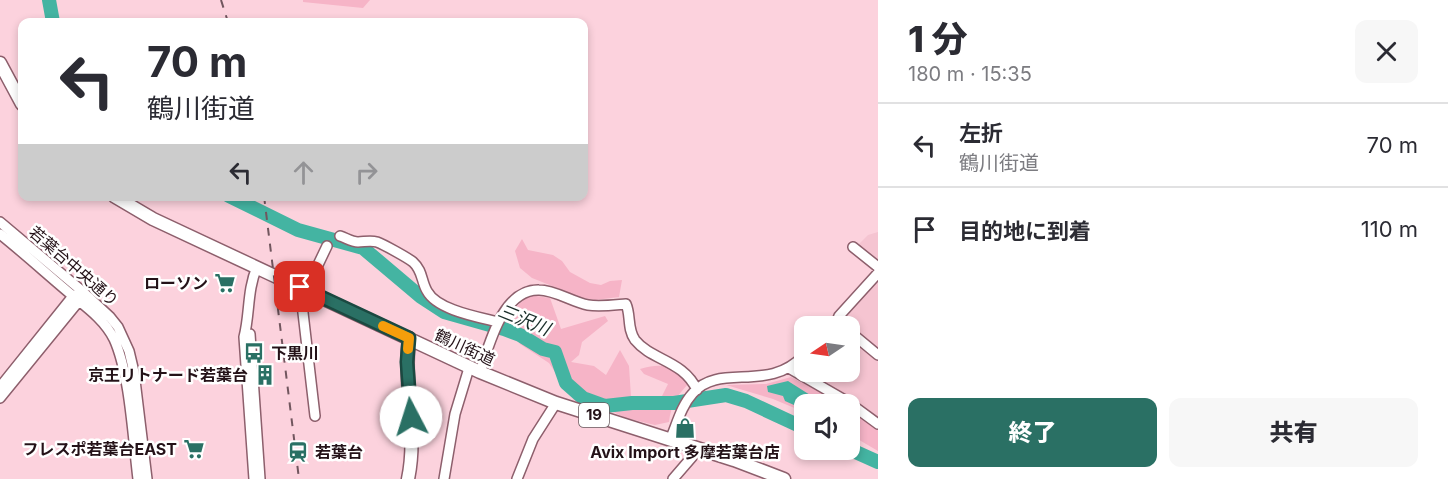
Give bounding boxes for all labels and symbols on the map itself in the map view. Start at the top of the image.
street label: 若葉台中央通り [25,222,123,310]
pin [274,261,325,312]
supermarket icon: ローソン [213,271,237,295]
place label: ローソン [144,273,208,293]
water label: 三沢川 [495,300,555,340]
north arrow [794,316,860,382]
street label: 鶴川街道 [432,324,498,370]
bus stop icon: 下黒川 [242,341,266,365]
place label: 下黒川 [271,343,319,363]
building icon: 京王リトナード若葉台 [253,363,277,387]
place label: 京王リトナード若葉台 [88,365,248,385]
position arrow [379,385,443,449]
road number: 19 [579,403,609,427]
shop icon: Avix Import 多摩若葉台店 [673,416,697,440]
supermarket icon: フレスポ若葉台EAST [182,437,206,461]
place label: フレスポ若葉台EAST [22,439,177,459]
station icon: 若葉台 [286,440,310,464]
place label: 若葉台 [315,442,363,462]
place label: Avix Import 多摩若葉台店 [590,442,780,462]

